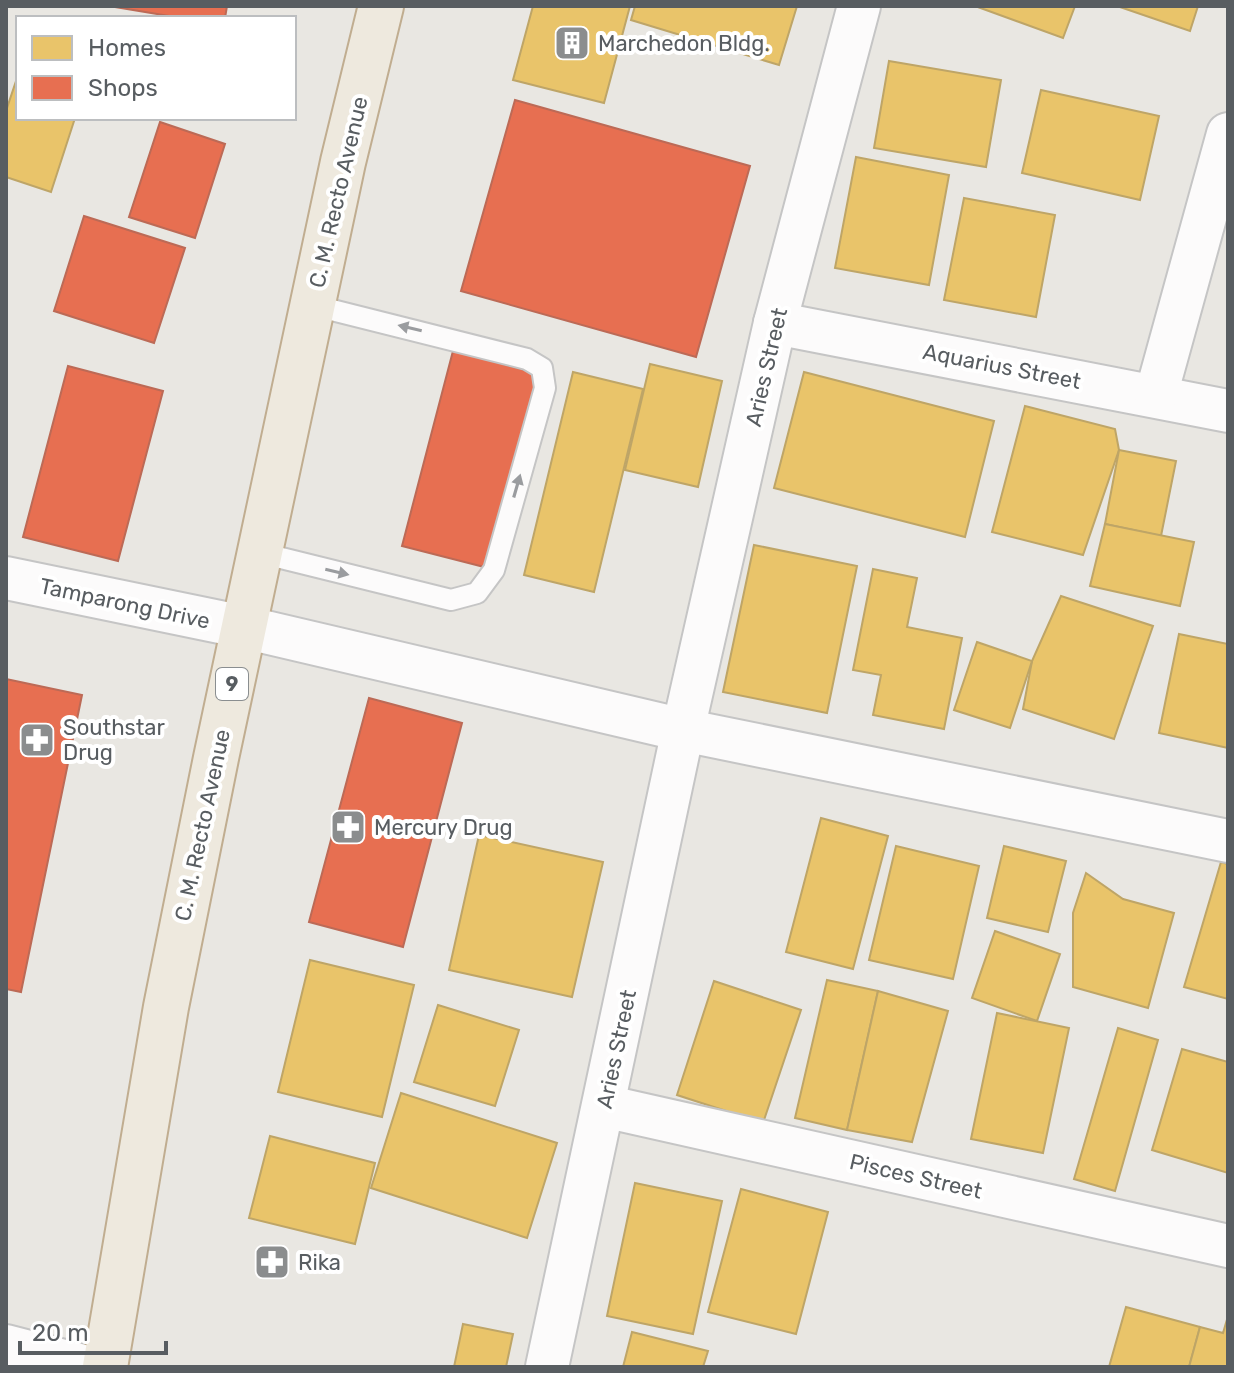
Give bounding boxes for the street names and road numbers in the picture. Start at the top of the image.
street label: C. M. Recto Avenue [303,94,374,290]
street label: Aries Street [740,305,793,429]
street label: Aquarius Street [921,338,1084,395]
street label: Tamparong Drive [37,572,212,635]
road number: 9 [216,668,248,700]
street label: C. M. Recto Avenue [169,727,236,923]
street label: Aries Street [591,987,642,1111]
street label: Pisces Street [847,1148,985,1205]

